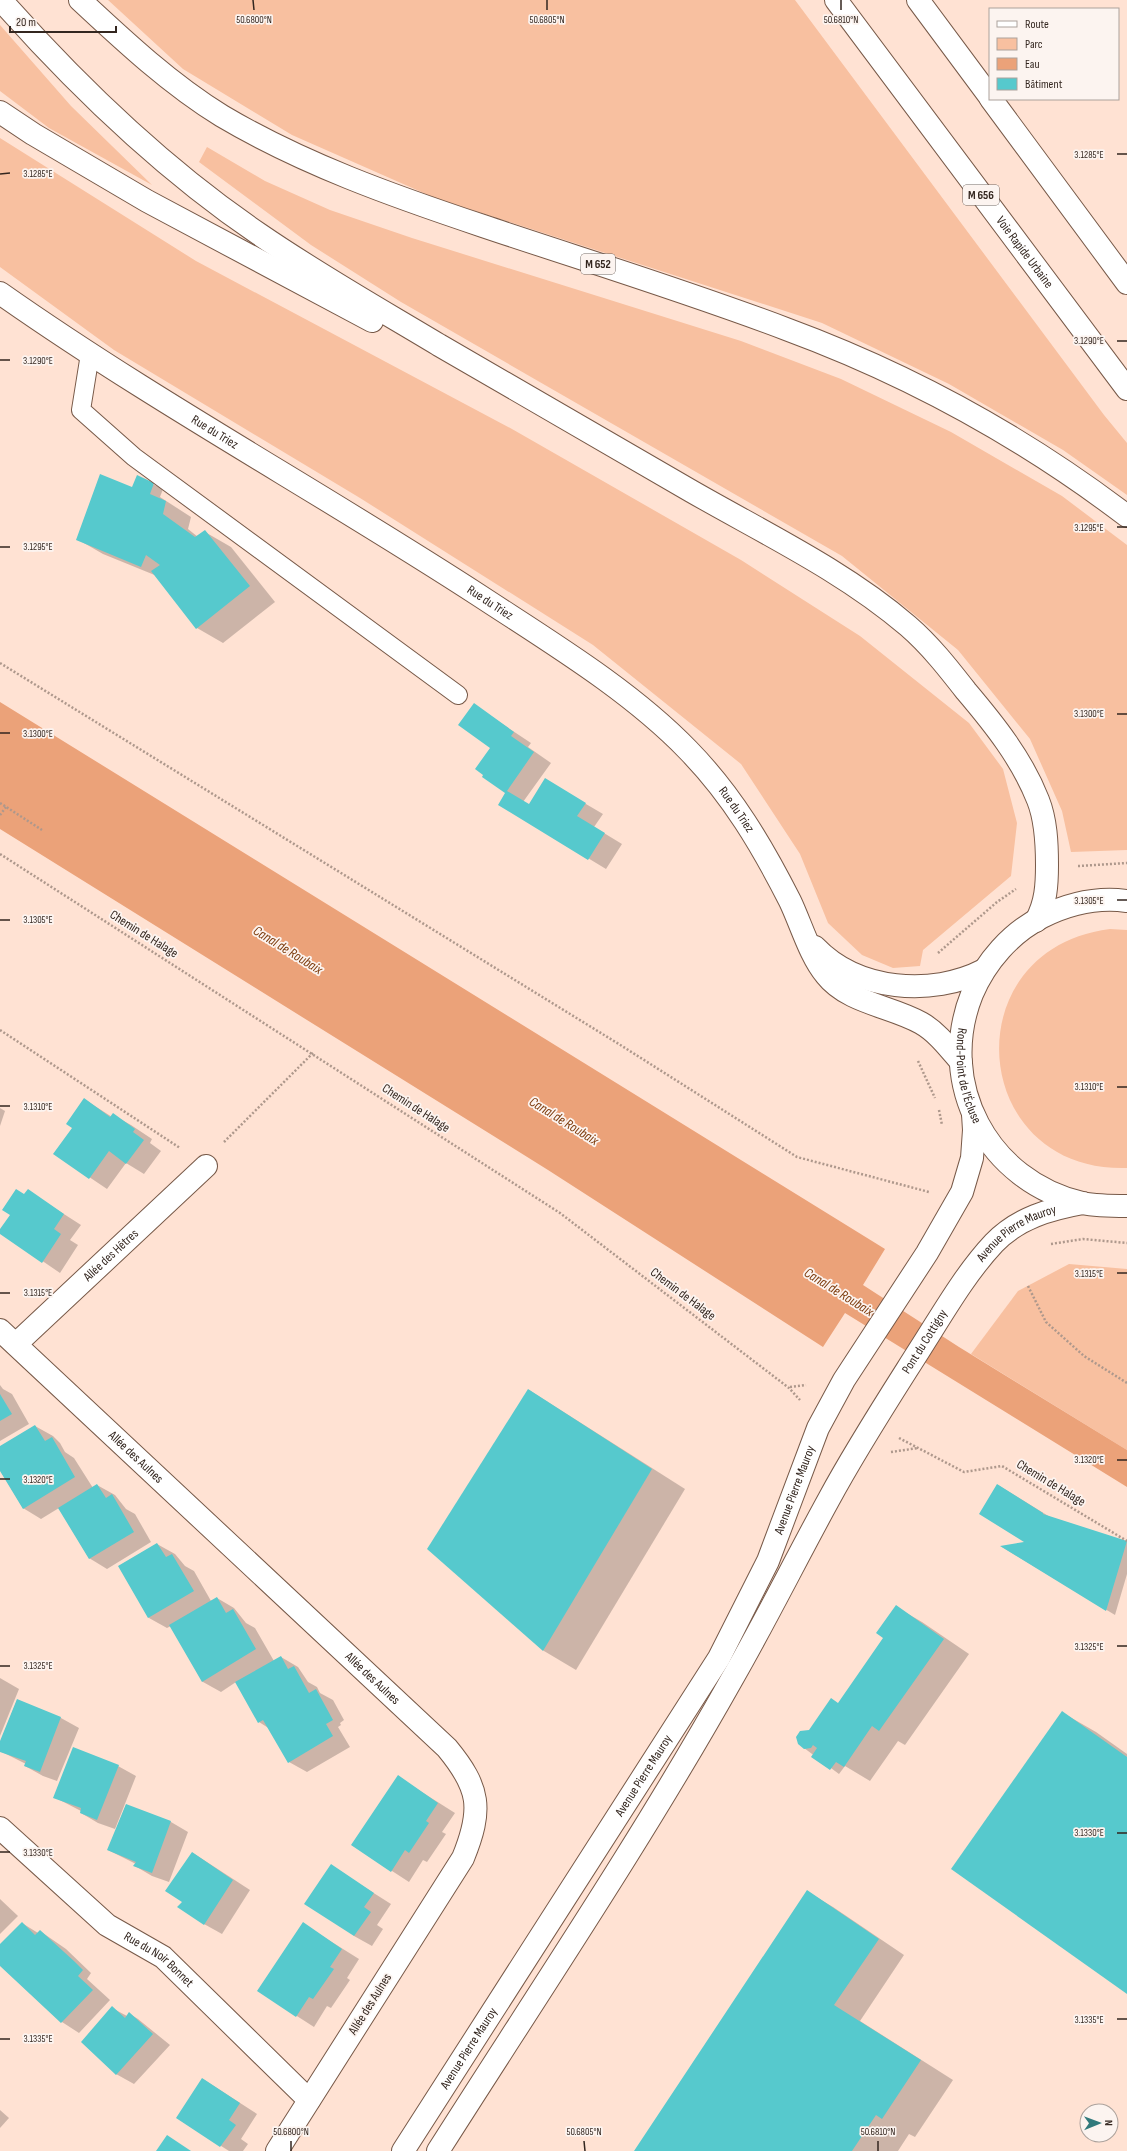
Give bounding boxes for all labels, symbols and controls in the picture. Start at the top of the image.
scale bar [10,8,116,34]
legend [989,8,1119,100]
text: 50.6800°N [236,14,272,26]
text: 50.6805°N [529,14,565,26]
text: 50.6810°N [824,14,858,26]
text: 20 m [16,15,36,30]
text: Route [1025,17,1049,32]
text: Parc [1025,37,1043,52]
text: Eau [1025,57,1039,72]
text: Bâtiment [1025,77,1063,92]
text: 3.1285°E [1074,149,1104,161]
text: 3.1285°E [23,168,53,180]
road number: M 656 [963,185,999,205]
street label: Voie Rapide Urbaine [993,213,1057,291]
road number: M 652 [581,254,615,274]
text: 3.1290°E [1074,335,1104,347]
text: 3.1290°E [23,355,53,367]
street label: Rue du Triez [188,412,242,453]
text: 3.1295°E [1074,522,1104,534]
text: 3.1295°E [23,541,53,553]
street label: Rue du Triez [464,582,516,624]
text: 3.1300°E [1074,708,1104,720]
text: 3.1300°E [23,728,53,740]
street label: Rue du Triez [715,784,758,836]
text: 3.1305°E [1074,895,1104,907]
street label: Chemin de Halage [107,907,181,961]
text: 3.1305°E [23,914,53,926]
water label: Canal de Roubaix [250,922,327,978]
street label: Rond-Point de l'Écluse [953,1027,985,1126]
street label: Chemin de Halage [379,1080,453,1136]
text: 3.1310°E [1075,1081,1103,1093]
water label: Canal de Roubaix [526,1093,603,1149]
text: 3.1310°E [24,1101,52,1113]
street label: Avenue Pierre Mauroy [973,1201,1058,1266]
street label: Allée des Hêtres [79,1225,142,1285]
street label: Chemin de Halage [647,1264,719,1324]
water label: Canal de Roubaix [801,1264,878,1320]
text: 3.1315°E [1075,1268,1103,1280]
text: 3.1315°E [24,1287,52,1299]
street label: Pont du Cottigny [898,1306,951,1377]
street label: Allée des Aulnes [104,1427,167,1487]
street label: Avenue Pierre Mauroy [770,1443,819,1538]
text: 3.1320°E [1074,1454,1104,1466]
street label: Chemin de Halage [1014,1456,1088,1510]
text: 3.1320°E [23,1474,53,1486]
text: 3.1325°E [1074,1641,1104,1653]
street label: Allée des Aulnes [341,1648,404,1708]
text: 3.1325°E [23,1660,53,1672]
street label: Avenue Pierre Mauroy [611,1732,676,1820]
text: 3.1330°E [1074,1827,1104,1839]
text: 3.1330°E [23,1847,53,1859]
street label: Rue du Noir Bonnet [121,1928,197,1991]
street label: Allée des Aulnes [344,1970,395,2038]
street label: Avenue Pierre Mauroy [436,2005,501,2093]
text: 3.1335°E [1074,2014,1104,2026]
text: 3.1335°E [23,2033,53,2045]
north arrow [1079,2103,1119,2143]
text: N [1102,2120,1115,2126]
text: 50.6800°N [273,2126,309,2138]
text: 50.6805°N [566,2126,602,2138]
text: 50.6810°N [861,2126,895,2138]

